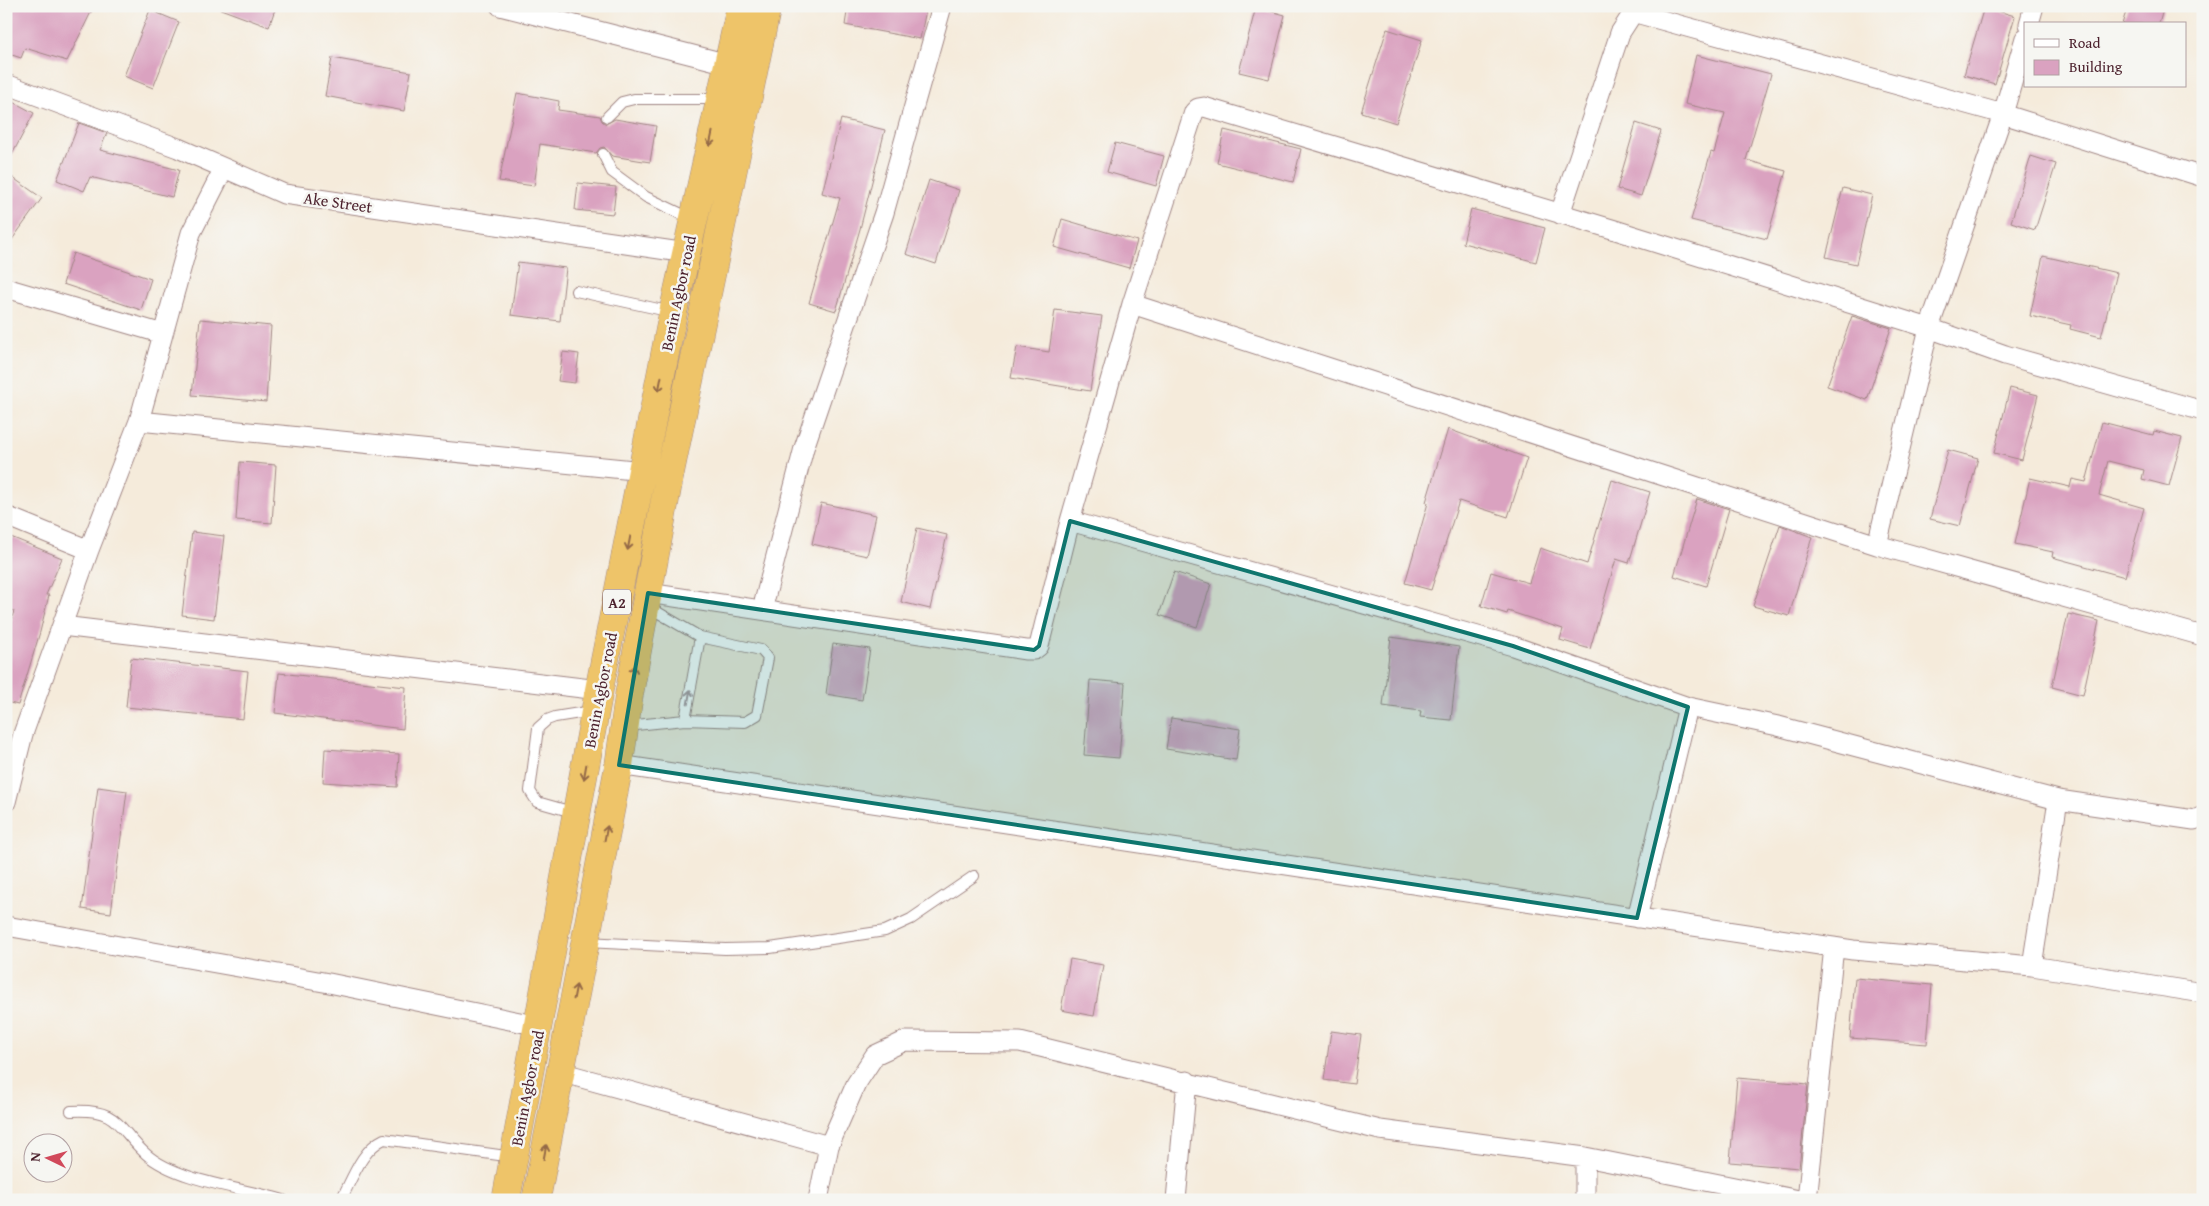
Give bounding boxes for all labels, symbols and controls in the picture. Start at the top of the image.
legend [2024,22,2186,88]
text: Road [2069,32,2100,53]
text: Building [2069,56,2123,77]
one-way arrow [706,131,715,147]
street label: Ake Street [302,185,374,219]
street label: Benin Agbor road [654,233,702,353]
one-way arrow [655,376,664,392]
one-way arrow [624,535,633,551]
road number: A2 [603,590,631,614]
street label: Benin Agbor road [577,630,623,750]
one-way arrow [629,665,639,681]
one-way arrow [685,690,695,706]
one-way arrow [579,763,589,779]
one-way arrow [602,825,611,841]
one-way arrow [571,985,580,1001]
street label: Benin Agbor road [504,1028,550,1148]
north arrow [22,1134,72,1184]
one-way arrow [540,1144,550,1160]
text: N [25,1151,45,1162]

